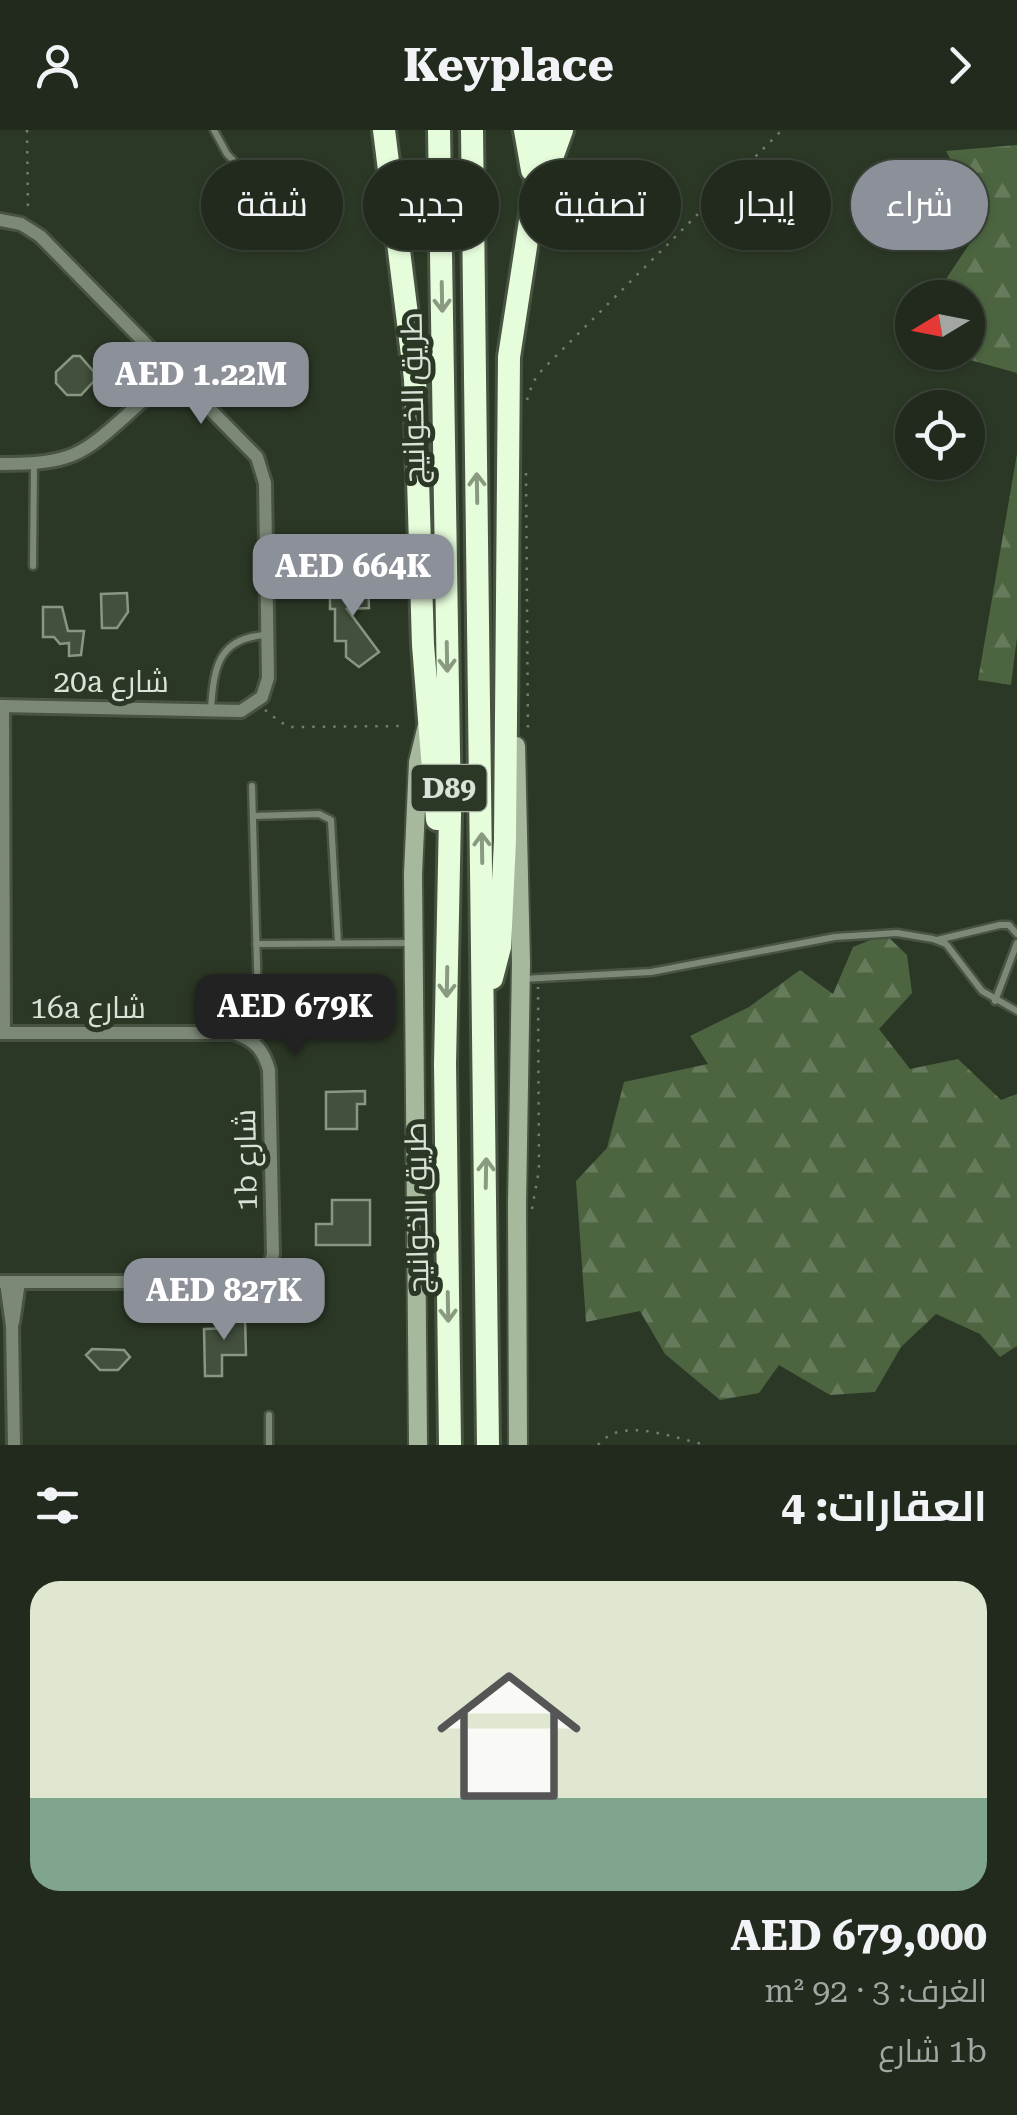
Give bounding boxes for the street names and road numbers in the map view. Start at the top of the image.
street label: طريق الخوانيج [394,312,434,484]
street label: 20a شارع [53,664,169,702]
road number: D89 [412,765,486,811]
street label: 16a شارع [30,990,146,1028]
street label: 1b شارع [227,1109,267,1211]
street label: طريق الخوانيج [398,1122,438,1294]

